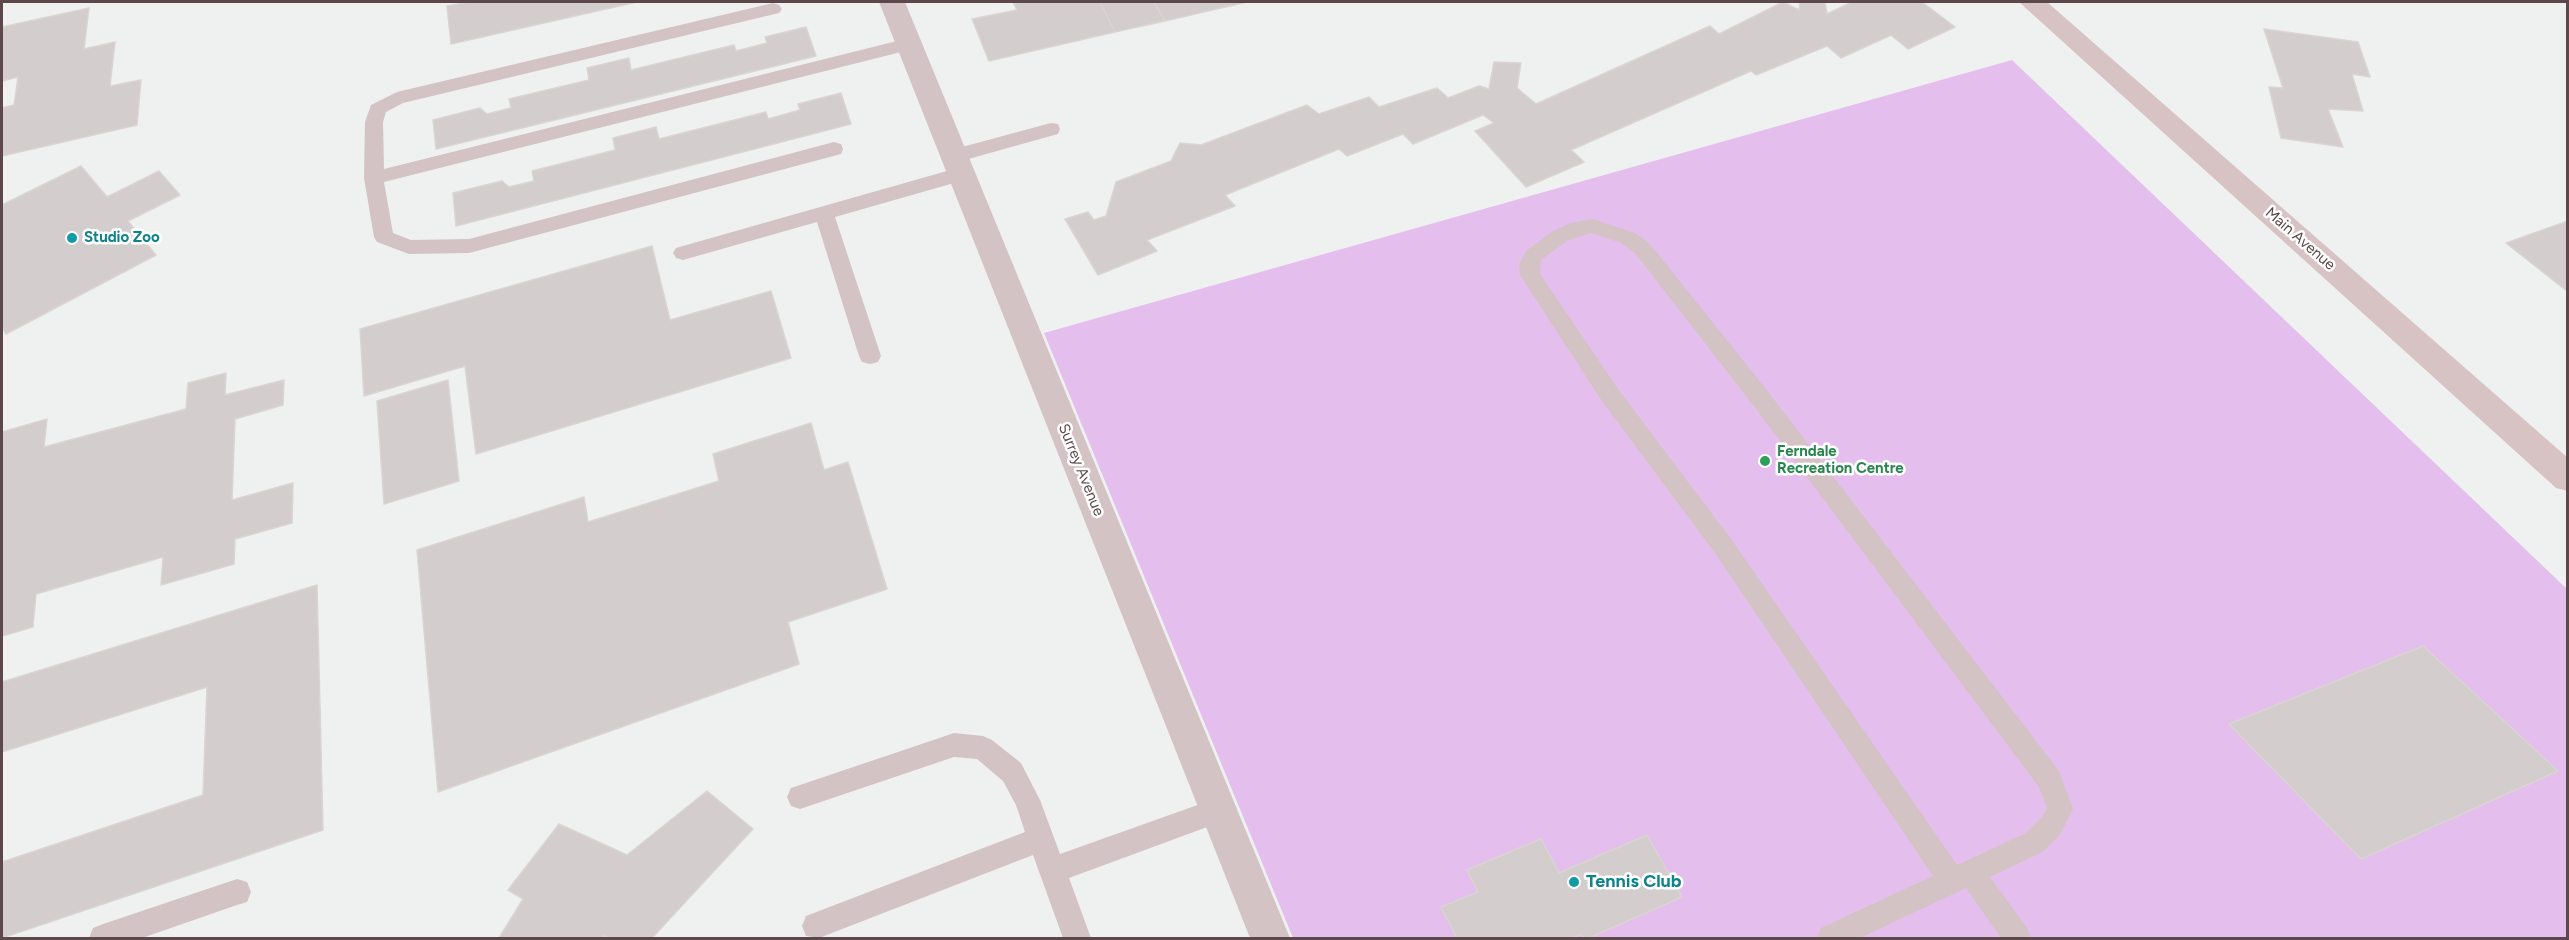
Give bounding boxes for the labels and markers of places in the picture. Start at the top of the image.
place label: Studio Zoo [84,229,160,247]
marker: Studio Zoo [65,231,79,245]
place label: Ferndale Recreation Centre [1777,443,1904,478]
marker: Ferndale Recreation Centre [1758,454,1772,468]
place label: Tennis Club [1586,871,1682,893]
marker: Tennis Club [1567,875,1581,889]

